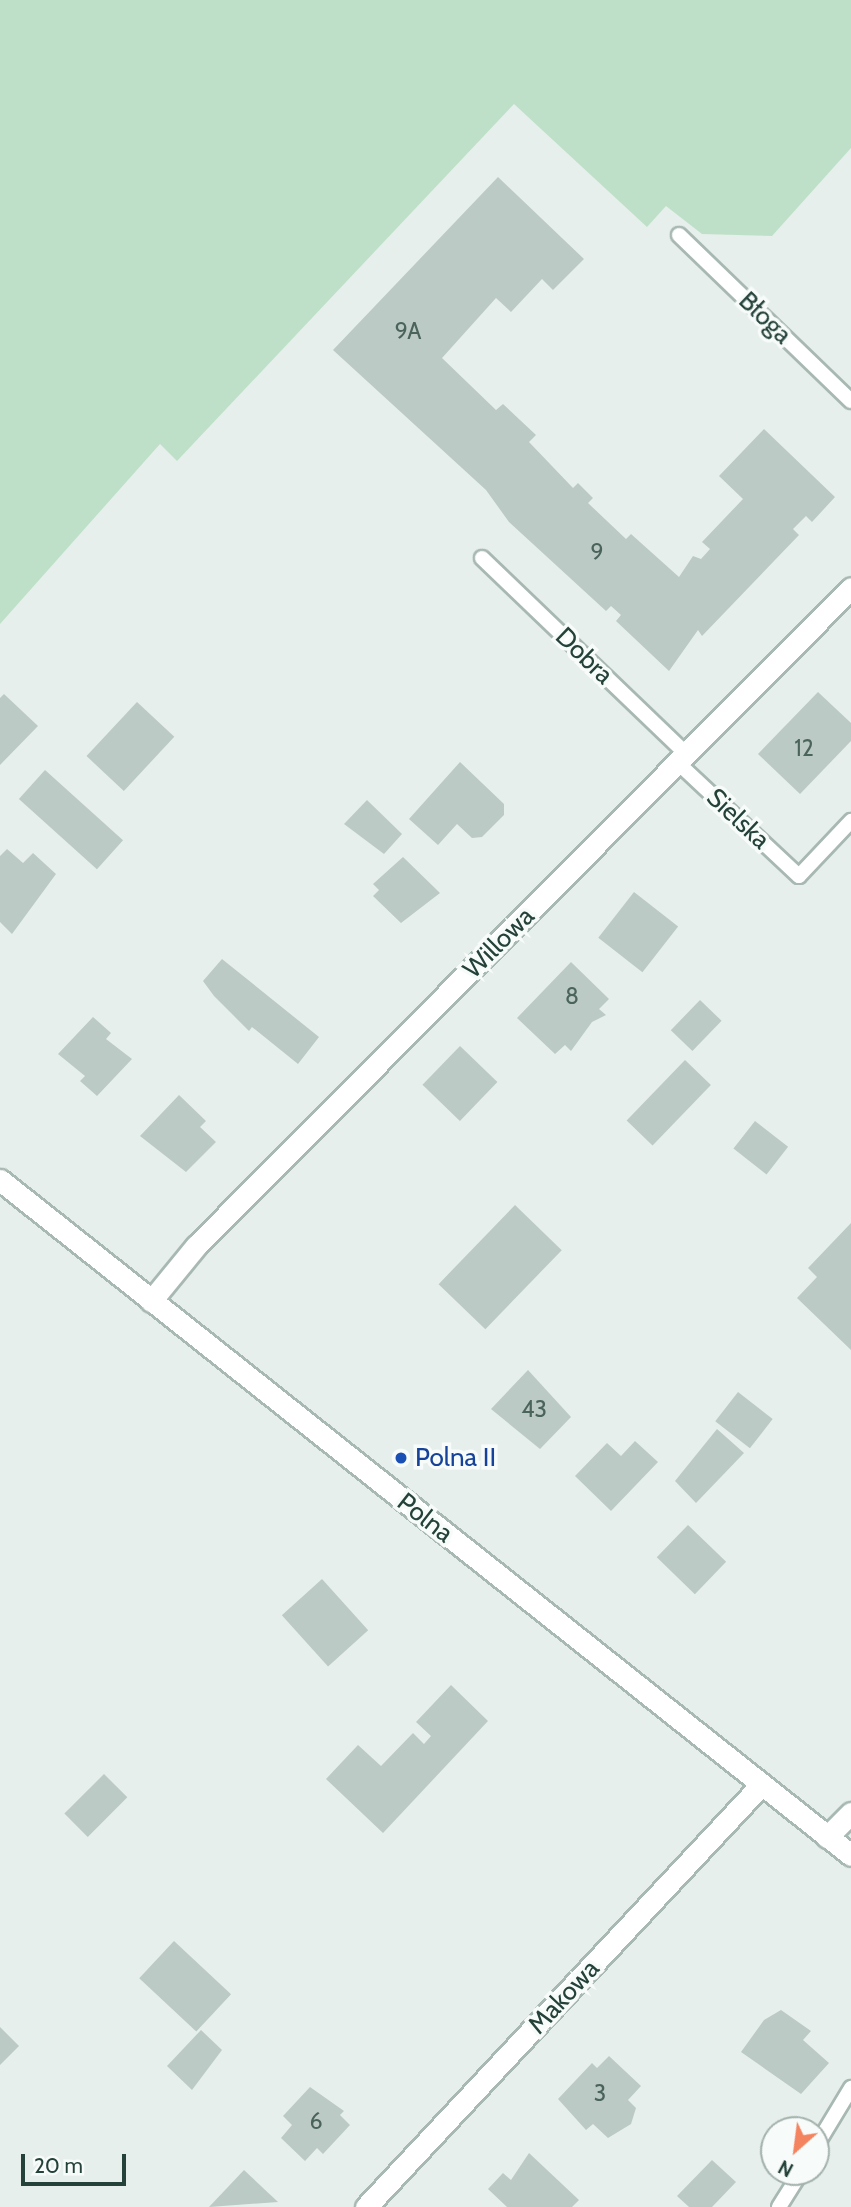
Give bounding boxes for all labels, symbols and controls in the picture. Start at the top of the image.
street label: Błoga [732,285,798,351]
house number: 9A [395,317,421,345]
house number: 9 [590,538,604,566]
street label: Dobra [549,621,619,691]
house number: 12 [794,734,814,762]
street label: Sielska [700,782,776,856]
street label: Willowa [457,901,541,985]
house number: 8 [565,982,579,1010]
house number: 43 [521,1395,547,1423]
place label: Polna II [415,1442,496,1474]
marker: Polna II [393,1450,409,1466]
street label: Polna [391,1487,459,1549]
street label: Makowa [522,1953,606,2041]
house number: 3 [594,2079,606,2107]
house number: 6 [309,2107,323,2135]
north arrow [760,2116,830,2186]
scale bar [24,2140,130,2184]
text: 20 m [34,2153,83,2178]
text: N [775,2155,797,2182]

